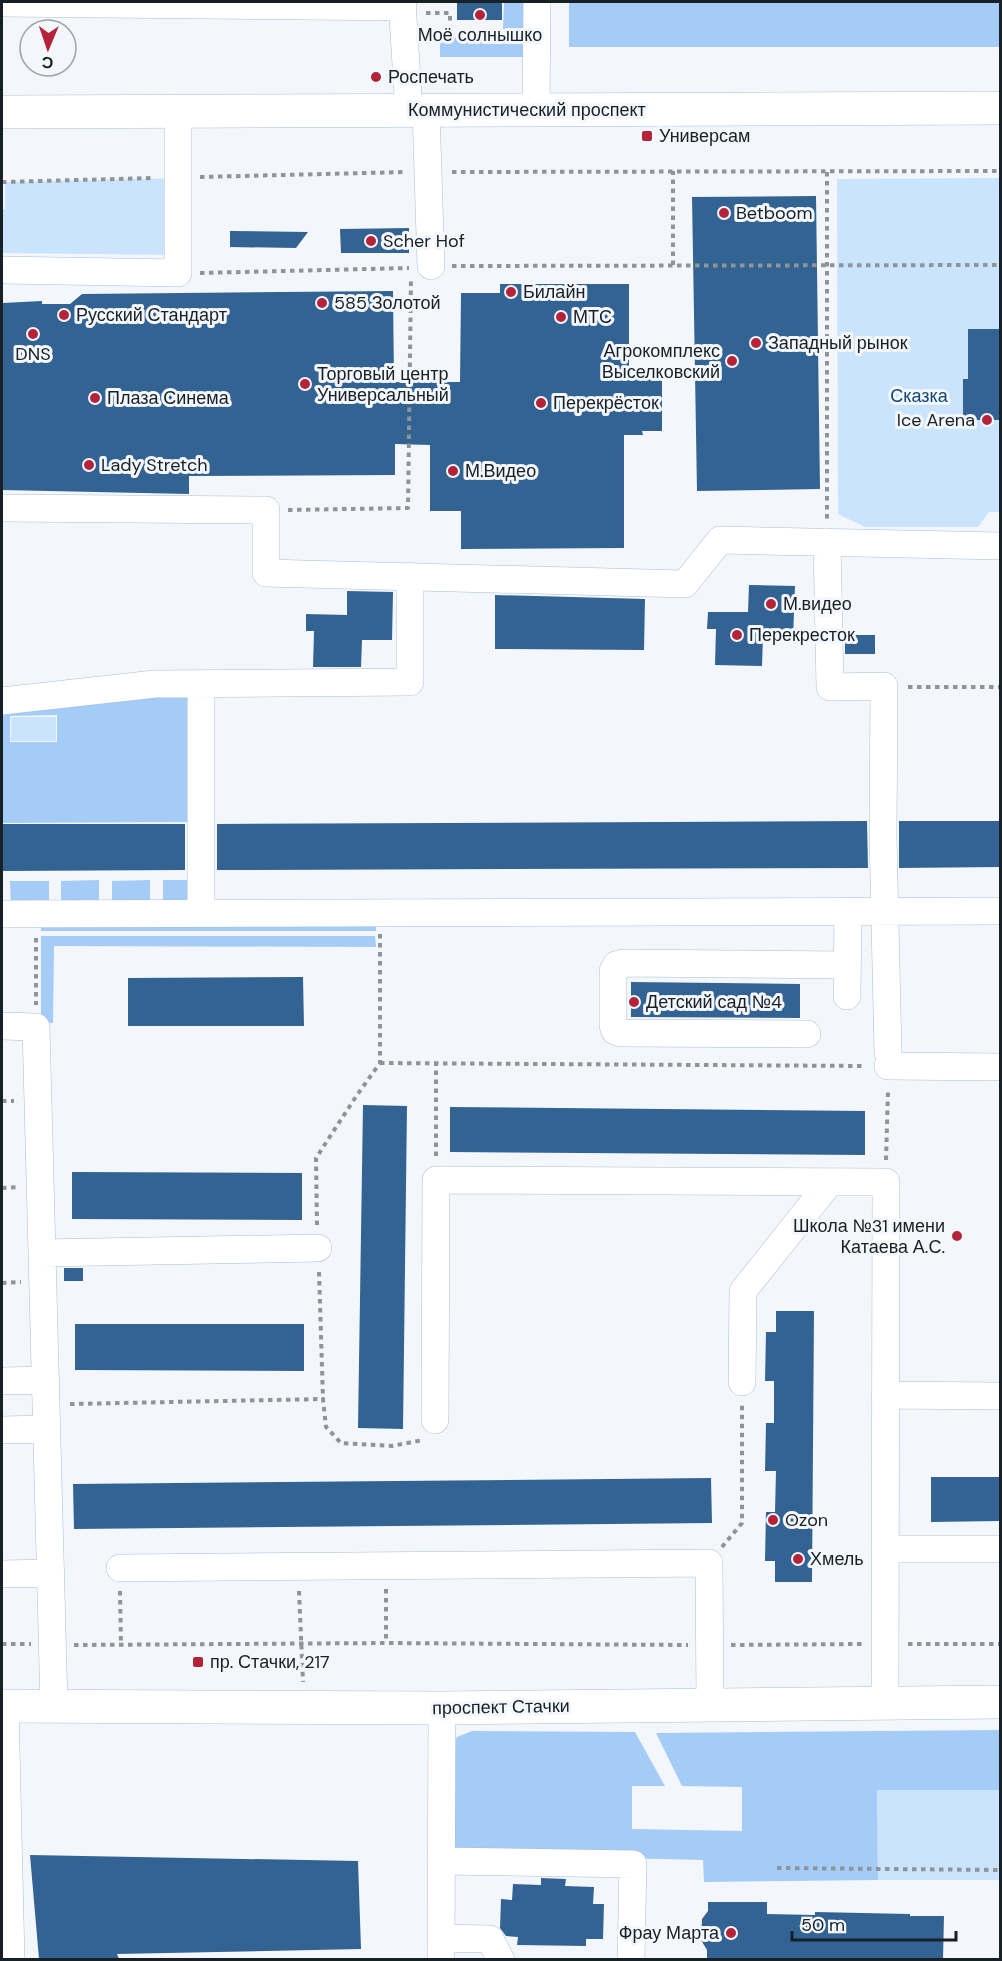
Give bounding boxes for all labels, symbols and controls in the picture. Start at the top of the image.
marker: Моё солнышко [473,8,487,22]
north arrow [18,18,78,78]
place label: Моё солнышко [418,23,542,47]
text: С [41,52,54,73]
place label: Роспечать [388,65,474,89]
marker: Роспечать [369,70,383,84]
street label: Коммунистический проспект [408,98,646,122]
place label: Универсам [659,124,750,148]
marker: Универсам [640,129,654,143]
place label: Betboom [736,201,812,225]
marker: Betboom [717,206,731,220]
place label: Scher Hof [383,229,465,253]
marker: Scher Hof [364,234,378,248]
place label: Билайн [523,280,585,304]
marker: Билайн [504,285,518,299]
place label: 585 Золотой [334,291,441,315]
marker: 585 Золотой [315,296,329,310]
place label: Русский Стандарт [76,303,227,327]
place label: МТС [573,305,612,329]
marker: Русский Стандарт [57,308,71,322]
marker: МТС [554,310,568,324]
marker: DNS [26,327,40,341]
place label: Западный рынок [768,331,908,355]
marker: Западный рынок [749,336,763,350]
place label: Агрокомплекс Выселковский [602,339,720,384]
place label: DNS [15,342,51,366]
marker: Агрокомплекс Выселковский [725,354,739,368]
place label: Торговый центр Универсальный [317,362,449,407]
marker: Торговый центр Универсальный [298,377,312,391]
park label: Сказка [890,384,949,408]
place label: Плаза Синема [107,386,230,410]
marker: Плаза Синема [88,391,102,405]
place label: Перекрёсток [553,391,659,415]
marker: Перекрёсток [534,396,548,410]
place label: Ice Arena [897,408,975,432]
marker: Ice Arena [980,413,994,427]
place label: Lady Stretch [101,453,208,477]
marker: Lady Stretch [82,458,96,472]
place label: М.Видео [465,459,536,483]
marker: М.Видео [446,464,460,478]
place label: М.видео [783,592,852,616]
marker: М.видео [764,597,778,611]
place label: Перекресток [749,623,855,647]
marker: Перекресток [730,628,744,642]
place label: Детский сад №4 [646,990,782,1014]
marker: Детский сад №4 [627,995,641,1009]
place label: Школа №31 имени Катаева А.С. [793,1214,945,1259]
marker: Школа №31 имени Катаева А.С. [950,1229,964,1243]
place label: Ozon [785,1508,828,1532]
marker: Ozon [766,1513,780,1527]
place label: Хмель [810,1547,864,1571]
marker: Хмель [791,1552,805,1566]
place label: пр. Стачки, 217 [210,1650,330,1674]
marker: пр. Стачки, 217 [191,1655,205,1669]
street label: проспект Стачки [432,1694,570,1720]
scale bar [792,1904,956,1942]
text: 50 m [801,1913,845,1937]
place label: Фрау Марта [619,1921,720,1945]
marker: Фрау Марта [724,1926,738,1940]

